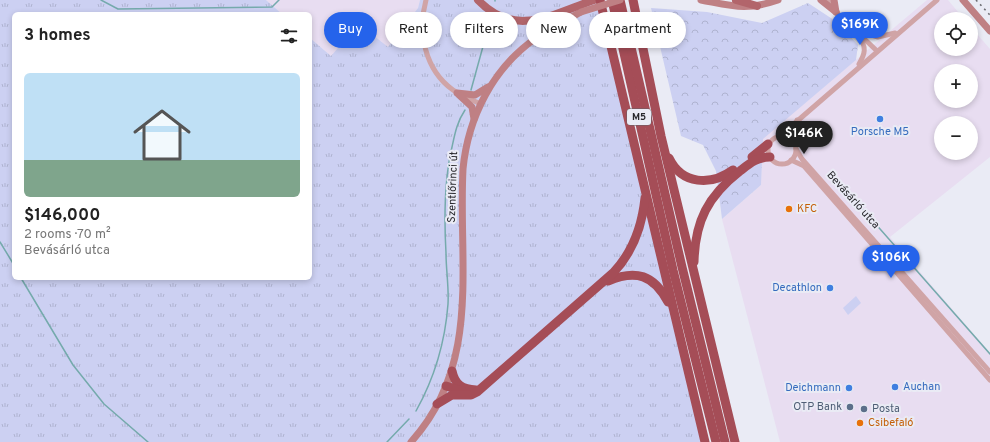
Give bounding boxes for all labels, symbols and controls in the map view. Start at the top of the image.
chip: Buy [324,12,377,48]
chip: Rent [385,12,442,48]
chip: Filters [450,12,518,48]
chip: New [526,12,581,48]
chip: Apartment [589,12,686,48]
pin: $169K [832,12,888,46]
map controls [934,12,978,160]
button: locate [934,12,978,56]
text: $169K [841,17,879,33]
text: 3 homes [24,25,91,47]
icon: filters [278,25,300,47]
button: + [934,64,978,108]
icon: home [126,99,198,171]
road number: M5 [627,109,651,125]
marker: Porsche M5 [875,114,885,124]
button: − [934,116,978,160]
pin: $146K [776,121,832,155]
place label: Porsche M5 [851,125,909,139]
text: $146K [785,126,823,142]
street label: Szentlőrinci út [445,151,461,223]
street label: Bevásárló utca [824,168,883,232]
place label: KFC [797,202,817,216]
marker: KFC [784,204,794,214]
text: $146,000 [24,205,100,227]
text: 2 rooms · 70 m² [24,227,111,243]
text: Bevásárló utca [24,243,110,259]
pin: $106K [863,245,919,279]
text: $106K [872,250,910,266]
place label: Decathlon [772,281,822,295]
marker: Decathlon [825,283,835,293]
place label: Auchan [903,380,940,394]
place label: Deichmann [785,381,841,395]
marker: Auchan [890,382,900,392]
marker: Deichmann [844,383,854,393]
place label: OTP Bank [793,400,842,414]
marker: OTP Bank [845,402,855,412]
place label: Posta [872,402,900,416]
marker: Posta [859,404,869,414]
place label: Csibefaló [868,416,913,430]
marker: Csibefaló [855,418,865,428]

